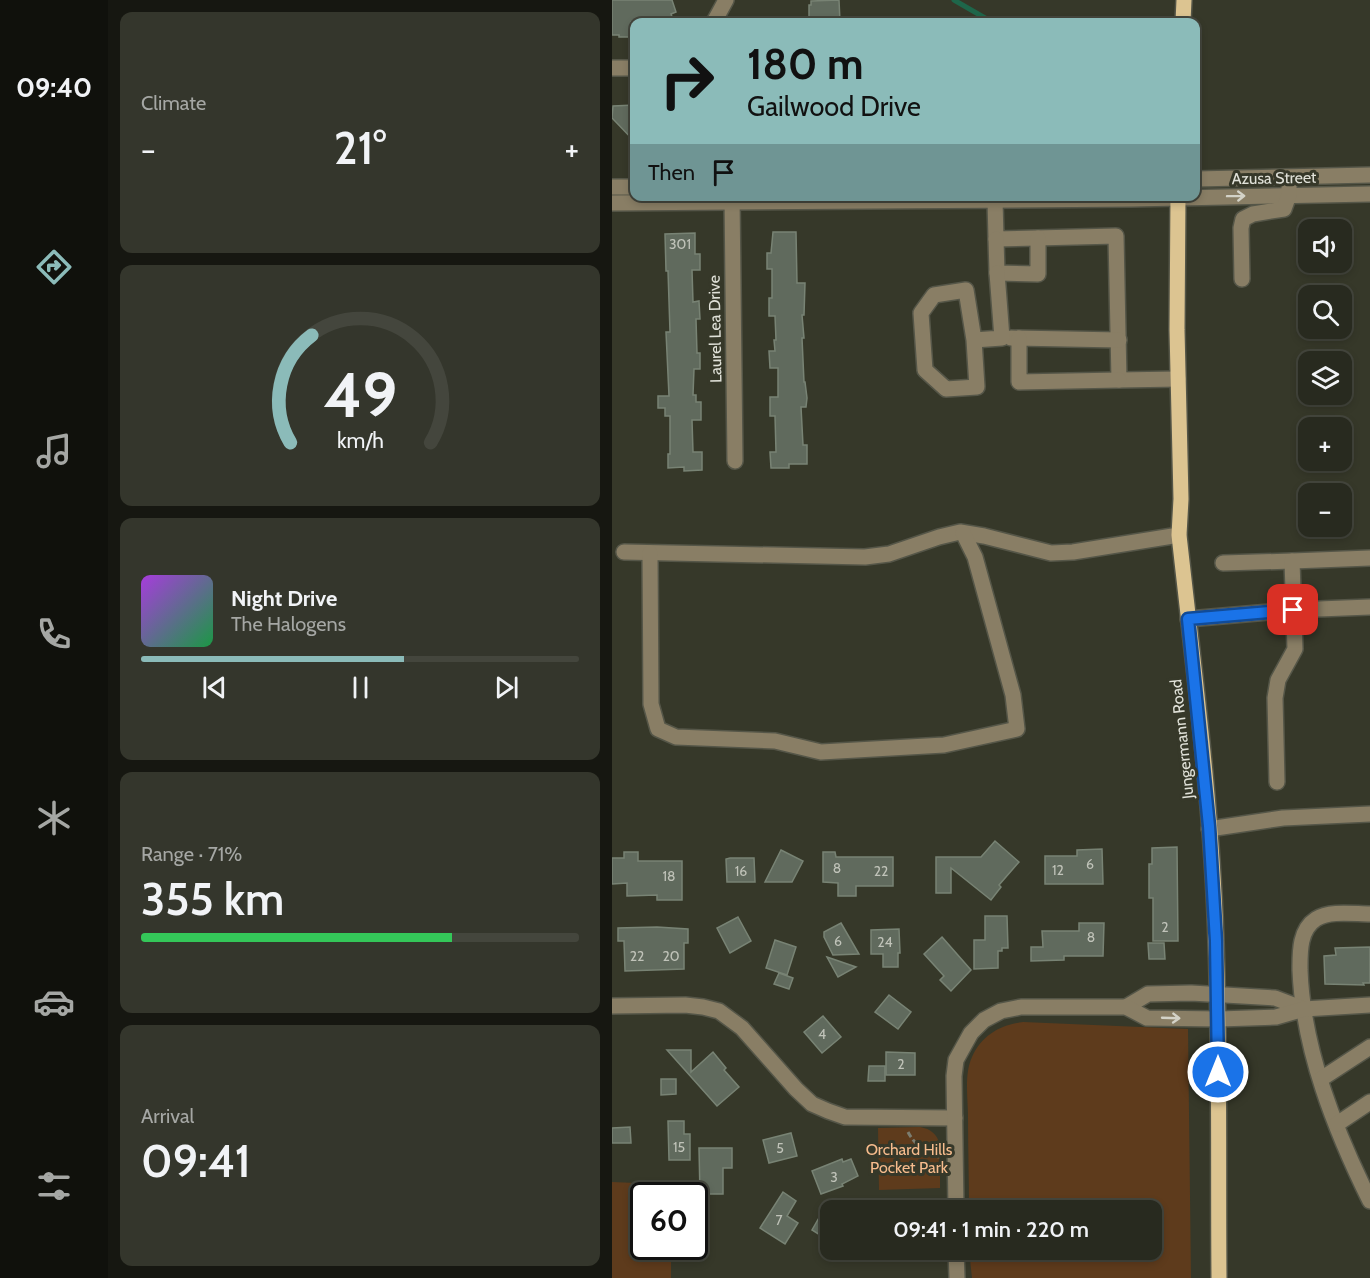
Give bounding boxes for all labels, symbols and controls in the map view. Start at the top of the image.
text: 180 m [747,38,863,90]
icon: right [648,42,726,120]
text: 09:40 [16,71,92,104]
text: Gailwood Drive [747,90,921,123]
text: Climate [141,91,206,115]
text: 21° [334,121,386,175]
text: − [141,129,156,169]
text: + [564,129,579,169]
icon: arrive [707,156,740,189]
text: Then [648,159,695,186]
street label: Azusa Street [1231,168,1317,188]
one-way arrow [1226,191,1246,202]
map controls [1298,219,1352,537]
button: sound [1298,219,1352,273]
house number: 301 [669,235,691,253]
icon: directions [33,246,75,288]
street label: Laurel Lea Drive [705,275,725,383]
button: search [1298,285,1352,339]
button: layers [1298,351,1352,405]
text: 49 [323,357,397,433]
button: + [1298,417,1352,471]
text: km/h [337,427,383,453]
icon: music [33,430,75,472]
button: − [1298,483,1352,537]
pin [1267,584,1318,635]
text: Night Drive [231,585,337,612]
icon: arrive [1276,593,1309,626]
text: The Halogens [231,612,346,636]
icon: phone [33,613,75,655]
icon: previous [198,671,231,704]
icon: pause [344,671,377,704]
icon: next [490,671,523,704]
street label: Jungermann Road [1166,678,1198,801]
icon: climate [33,797,75,839]
text: Range · 71% [141,842,242,866]
house number: 6 [1086,855,1094,873]
house number: 8 [833,859,841,877]
house number: 12 [1052,861,1064,879]
house number: 16 [735,862,747,880]
house number: 22 [874,862,888,880]
house number: 18 [662,867,676,885]
text: 355 km [141,872,284,926]
house number: 2 [1161,918,1169,936]
house number: 8 [1087,928,1095,946]
house number: 6 [834,932,842,950]
house number: 24 [877,933,893,951]
house number: 22 [630,947,644,965]
house number: 20 [662,947,680,965]
icon: car [33,981,75,1023]
one-way arrow [1160,1013,1180,1024]
house number: 4 [818,1025,826,1043]
position arrow [1186,1040,1250,1104]
house number: 2 [897,1055,905,1073]
text: Arrival [141,1104,194,1128]
text: 09:41 [141,1134,251,1188]
house number: 15 [673,1138,685,1156]
house number: 5 [776,1139,784,1157]
park label: Orchard Hills Pocket Park [866,1140,953,1177]
icon: filters [33,1165,75,1207]
house number: 3 [830,1168,838,1186]
speed limit sign: 60 [630,1182,708,1260]
house number: 7 [775,1211,783,1229]
text: 09:41 · 1 min · 220 m [893,1216,1089,1243]

